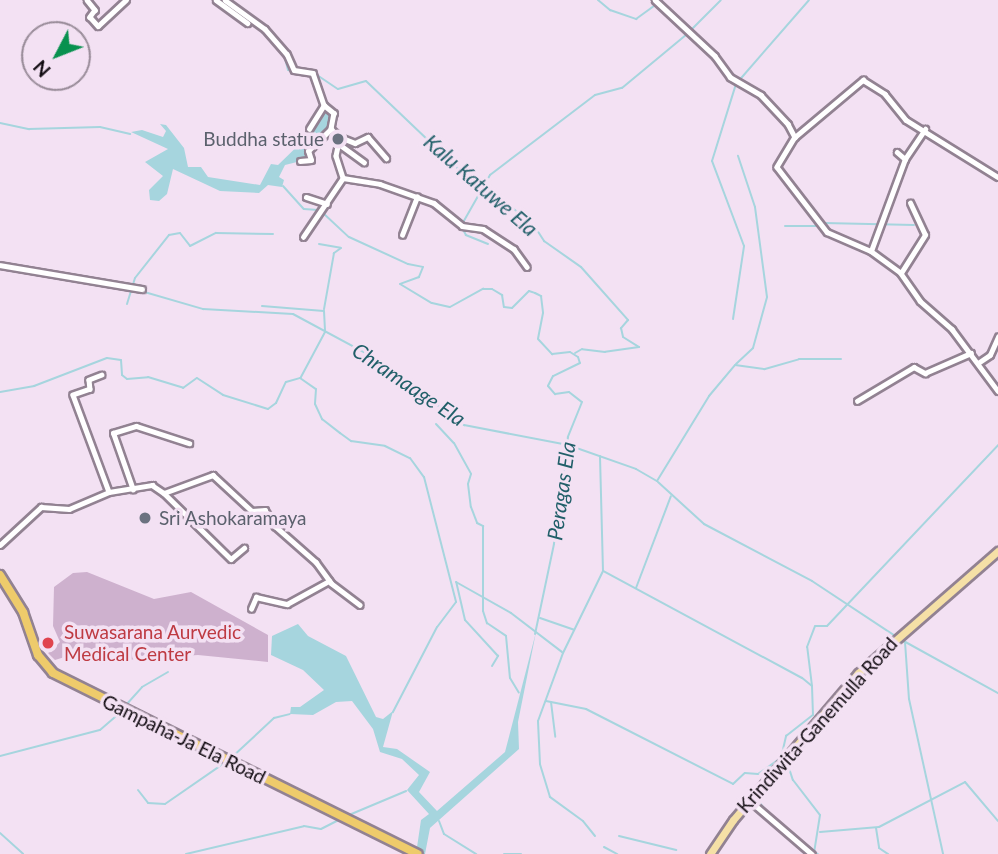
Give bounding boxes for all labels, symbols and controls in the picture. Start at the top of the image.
north arrow [21,21,91,91]
text: N [28,56,55,82]
place label: Buddha statue [203,128,324,150]
water label: Kalu Katuwe Ela [419,129,543,241]
marker: Buddha statue [330,131,346,147]
water label: Chramaage Ela [348,337,470,431]
water label: Peragas Ela [542,440,580,542]
place label: Sri Ashokaramaya [159,507,307,529]
marker: Sri Ashokaramaya [137,510,153,526]
place label: Suwasarana Aurvedic Medical Center [64,621,242,665]
marker: Suwasarana Aurvedic Medical Center [38,633,58,653]
street label: Krindiwita-Ganemulla Road [732,633,902,817]
street label: Gampaha-Ja Ela Road [99,690,269,788]

